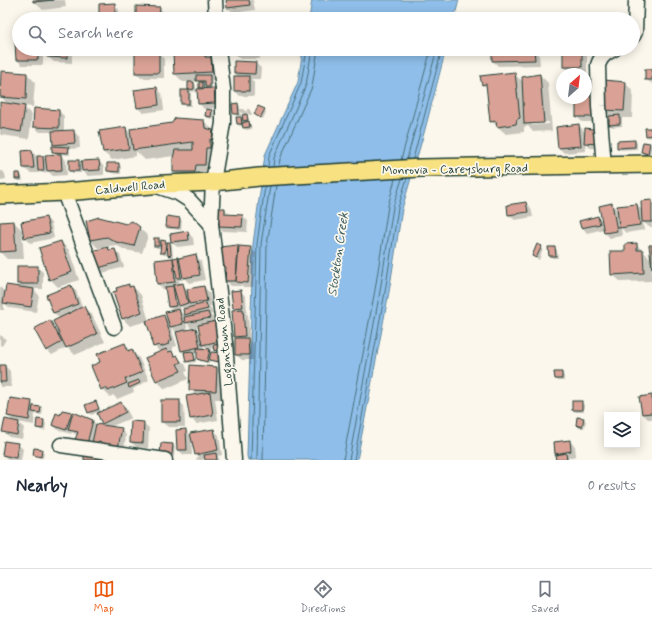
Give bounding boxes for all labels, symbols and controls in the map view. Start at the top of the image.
search box [12,12,640,56]
icon: search [26,23,48,45]
text: Search here [58,24,134,44]
north arrow [556,68,592,104]
street label: Monrovia - Careysburg Road [382,161,528,179]
street label: Caldwell Road [94,177,166,199]
water label: Stockton Creek [324,211,353,297]
street label: Logantown Road [212,297,239,387]
map controls [604,412,640,448]
button: layers [604,412,640,448]
text: Nearby [16,475,68,497]
text: 0 results [588,478,636,495]
tab: Map [93,578,115,616]
tab: Directions [300,578,346,616]
tab: Saved [531,578,559,616]

